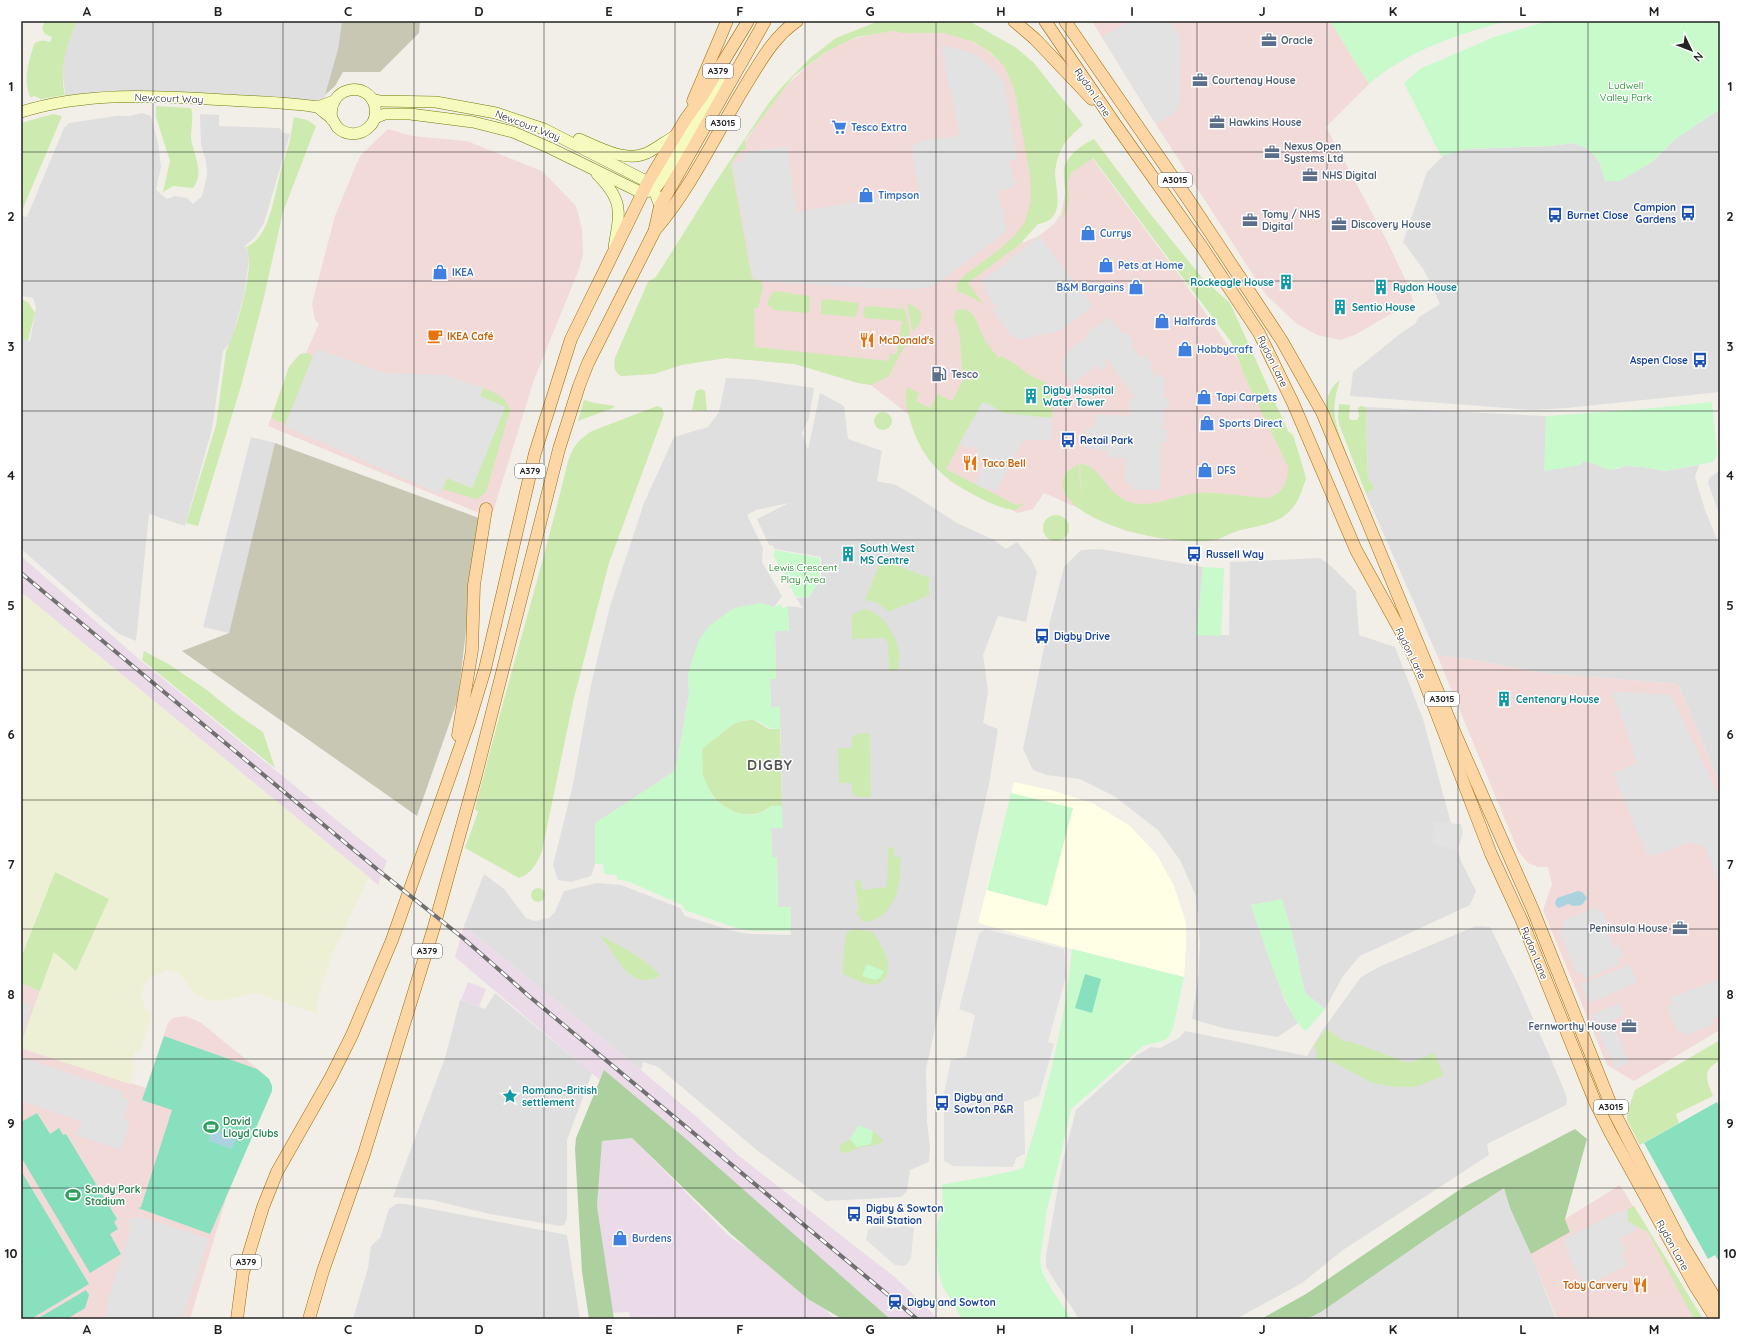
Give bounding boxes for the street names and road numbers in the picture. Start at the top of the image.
road number: A379 [703,64,733,78]
street label: Rydon Lane [1072,66,1114,119]
street label: Newcourt Way [134,91,204,106]
street label: Newcourt Way [493,107,562,144]
road number: A3015 [706,116,740,130]
road number: A3015 [1158,173,1192,187]
street label: Rydon Lane [1254,333,1291,389]
road number: A379 [515,464,545,478]
street label: Rydon Lane [1392,625,1429,681]
road number: A3015 [1425,692,1459,706]
street label: Rydon Lane [1518,925,1551,982]
road number: A379 [412,944,442,958]
road number: A3015 [1594,1100,1628,1114]
street label: Rydon Lane [1653,1218,1692,1273]
road number: A379 [231,1255,261,1269]

